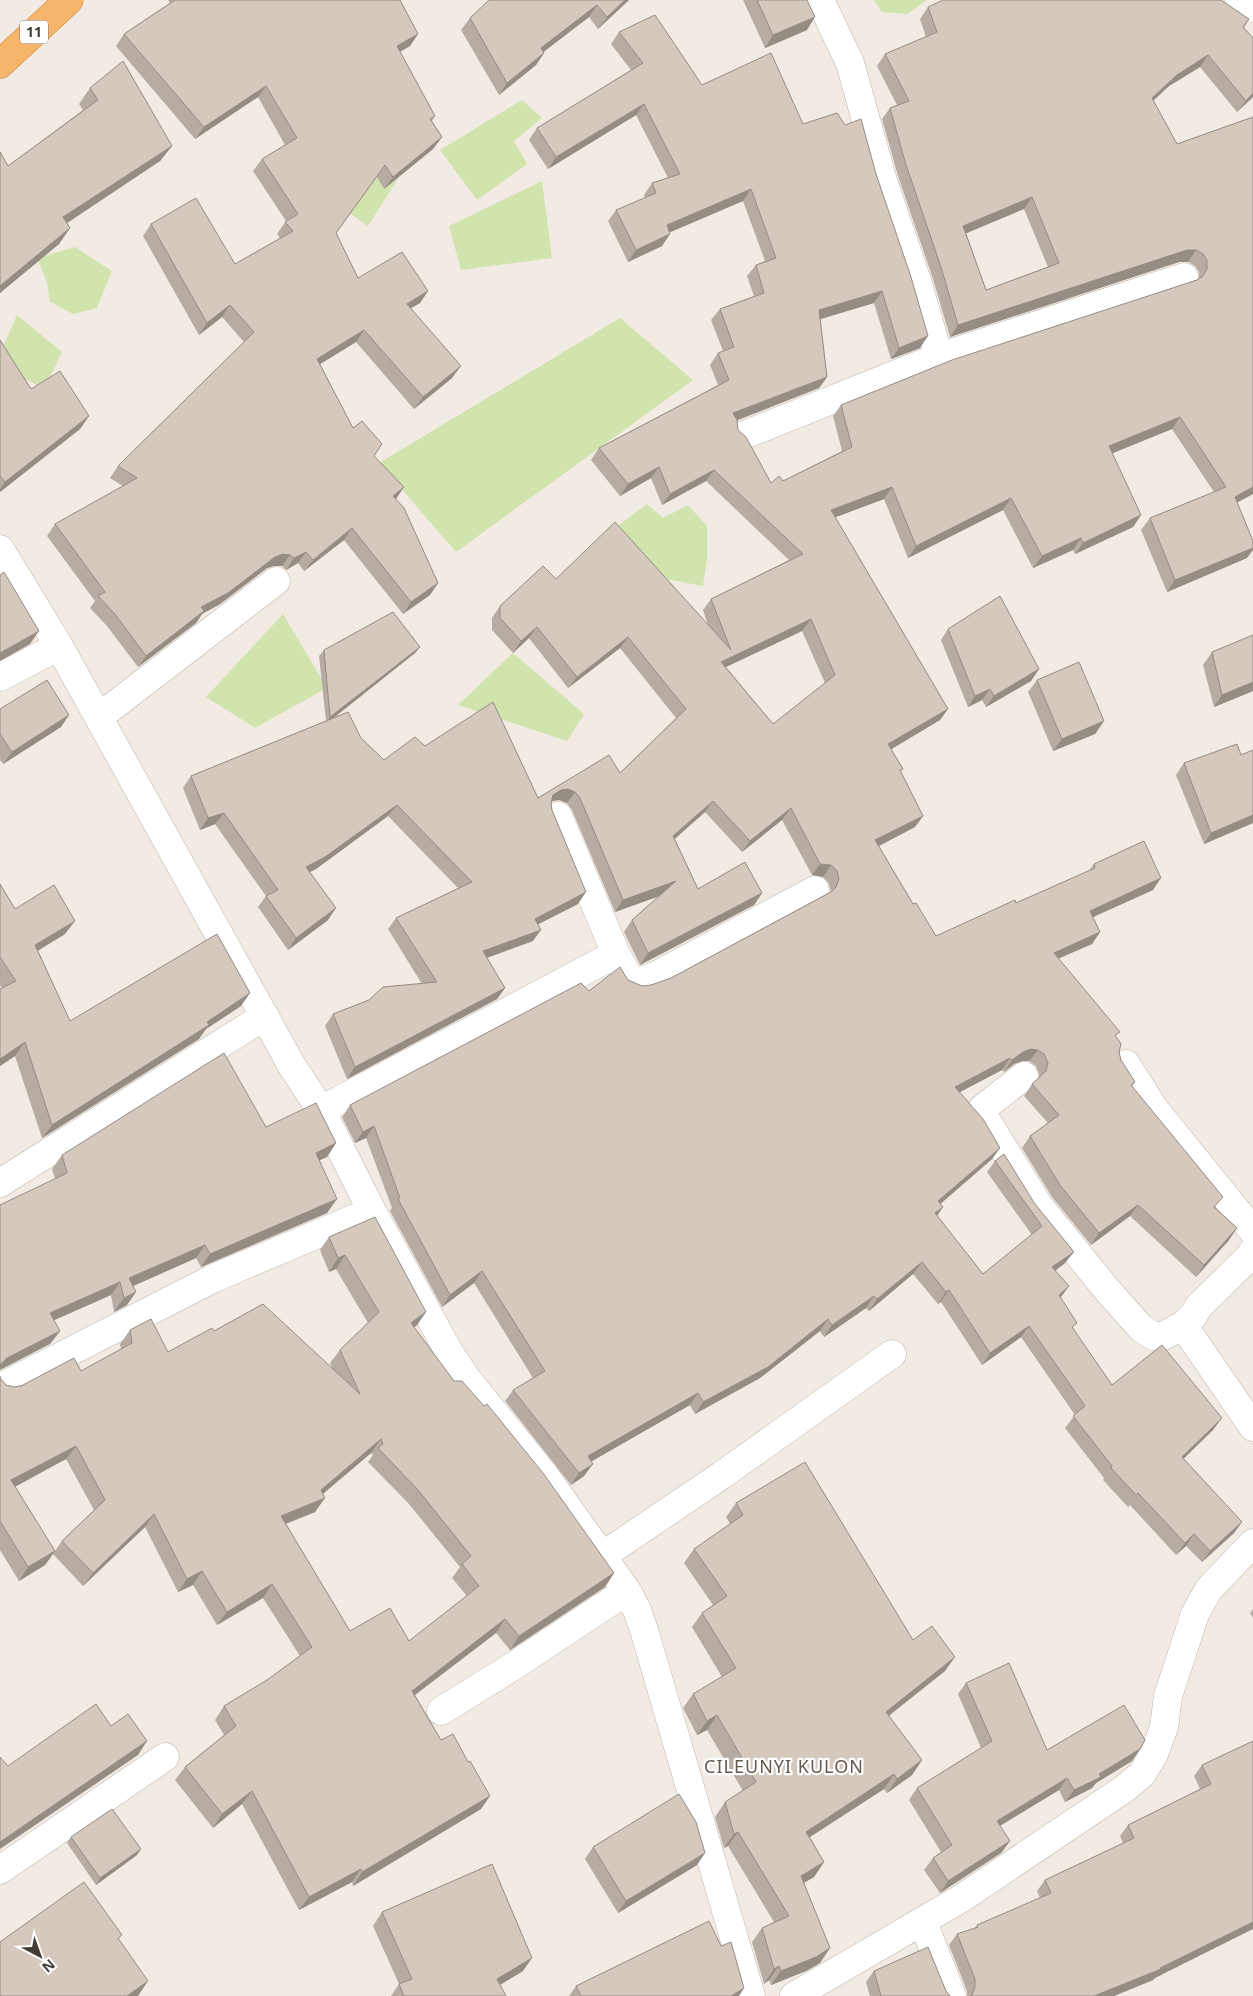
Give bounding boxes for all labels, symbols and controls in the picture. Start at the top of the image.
road number: 11 [20,21,48,44]
district label: CILEUNYI KULON [704,1754,864,1778]
north arrow [15,1931,65,1981]
text: N [38,1955,59,1977]

